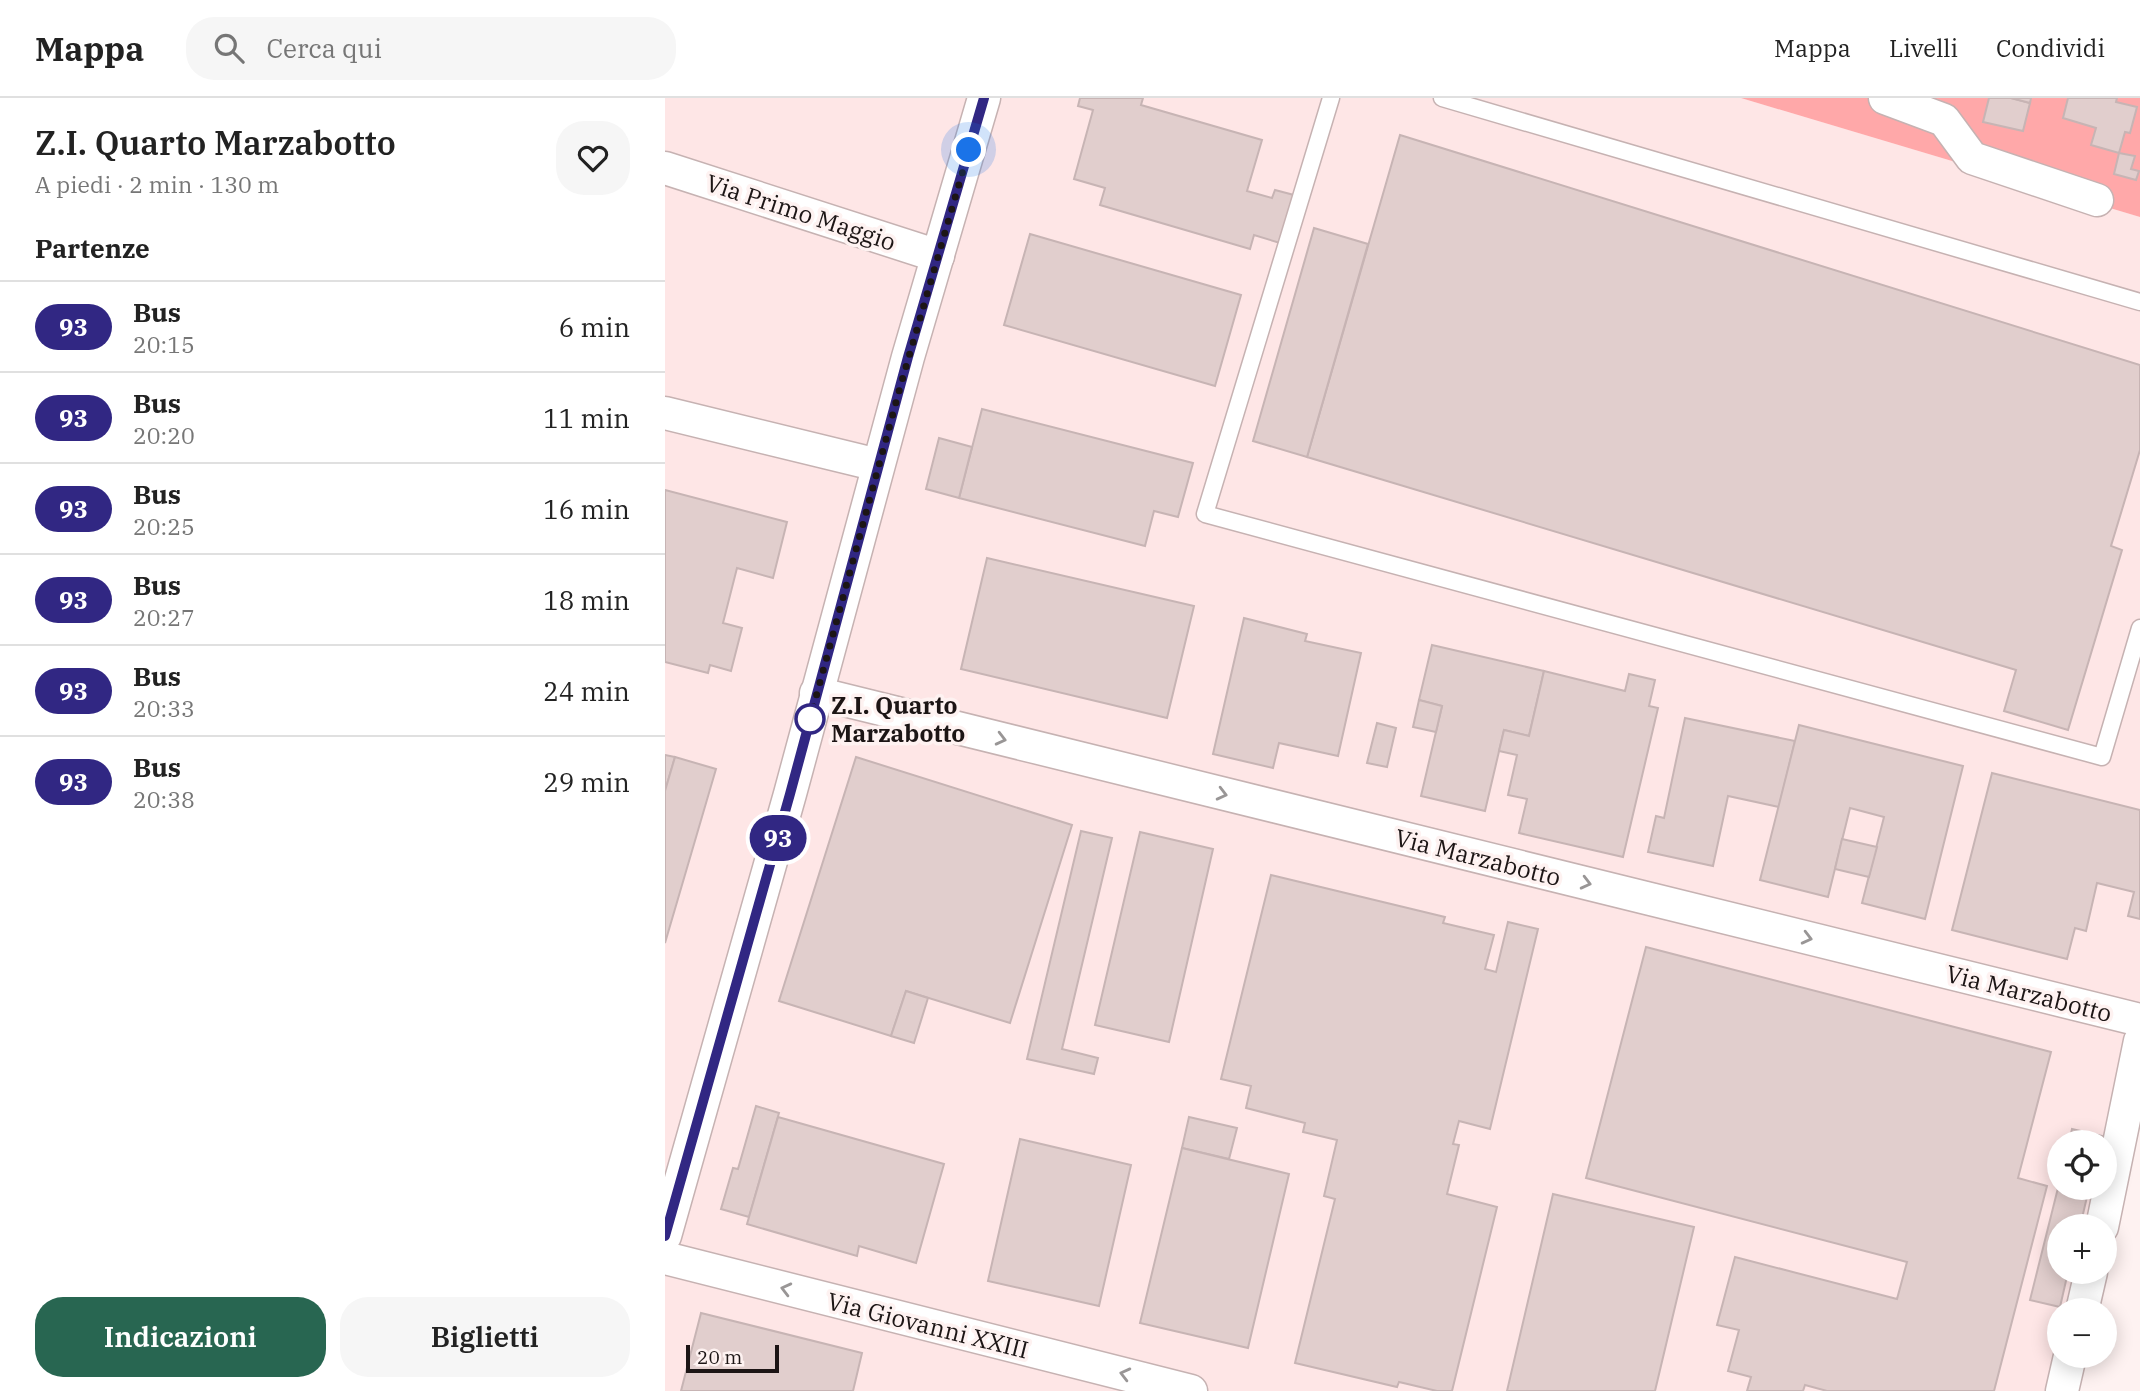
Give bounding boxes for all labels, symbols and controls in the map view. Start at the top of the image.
search box [186,17,676,80]
text: Mappa [35,27,144,70]
icon: search [210,29,248,67]
text: Cerca qui [266,31,382,65]
text: Mappa [1774,32,1851,64]
text: Livelli [1889,32,1958,64]
text: Condividi [1996,32,2105,64]
text: Z.I. Quarto Marzabotto [35,121,396,164]
button: heart [556,121,630,195]
your location [951,132,986,167]
street label: Via Primo Maggio [702,166,900,258]
text: A piedi · 2 min · 130 m [35,169,279,199]
text: Partenze [35,231,150,265]
text: Bus [133,295,181,329]
text: 6 min [559,310,630,344]
text: 93 [59,311,88,343]
text: 20:15 [133,329,195,359]
text: Bus [133,386,181,420]
text: 11 min [543,401,630,435]
text: 93 [59,402,88,434]
text: 20:20 [133,420,195,450]
text: Bus [133,477,181,511]
text: 16 min [543,492,630,526]
text: 93 [59,493,88,525]
text: 20:25 [133,511,195,541]
text: Bus [133,568,181,602]
text: 18 min [543,583,630,617]
text: 93 [59,584,88,616]
text: 20:27 [133,602,195,632]
text: Bus [133,659,181,693]
text: 24 min [543,674,630,708]
text: 93 [59,675,88,707]
place label: Z.I. Quarto Marzabotto [831,689,965,749]
text: 20:33 [133,693,195,723]
marker: Z.I. Quarto Marzabotto [795,704,825,734]
one-way arrow [995,731,1007,745]
text: Bus [133,750,181,784]
text: 29 min [543,765,630,799]
text: 93 [59,766,88,798]
text: 20:38 [133,784,195,814]
one-way arrow [1216,786,1228,800]
line badge: 93 [747,815,809,861]
street label: Via Marzabotto [1392,821,1564,893]
text: 93 [764,822,792,854]
one-way arrow [1580,875,1592,889]
one-way arrow [1801,930,1813,944]
street label: Via Marzabotto [1943,957,2115,1029]
map controls [2047,1130,2117,1368]
button: locate [2047,1130,2117,1200]
button: + [2047,1214,2117,1284]
one-way arrow [780,1283,792,1297]
street label: Via Giovanni XXIII [824,1285,1032,1365]
button: Indicazioni [35,1297,326,1377]
button: Biglietti [340,1297,630,1377]
button: − [2047,1298,2117,1368]
scale bar [686,1342,779,1374]
text: 20 m [697,1345,742,1369]
one-way arrow [1119,1368,1131,1382]

